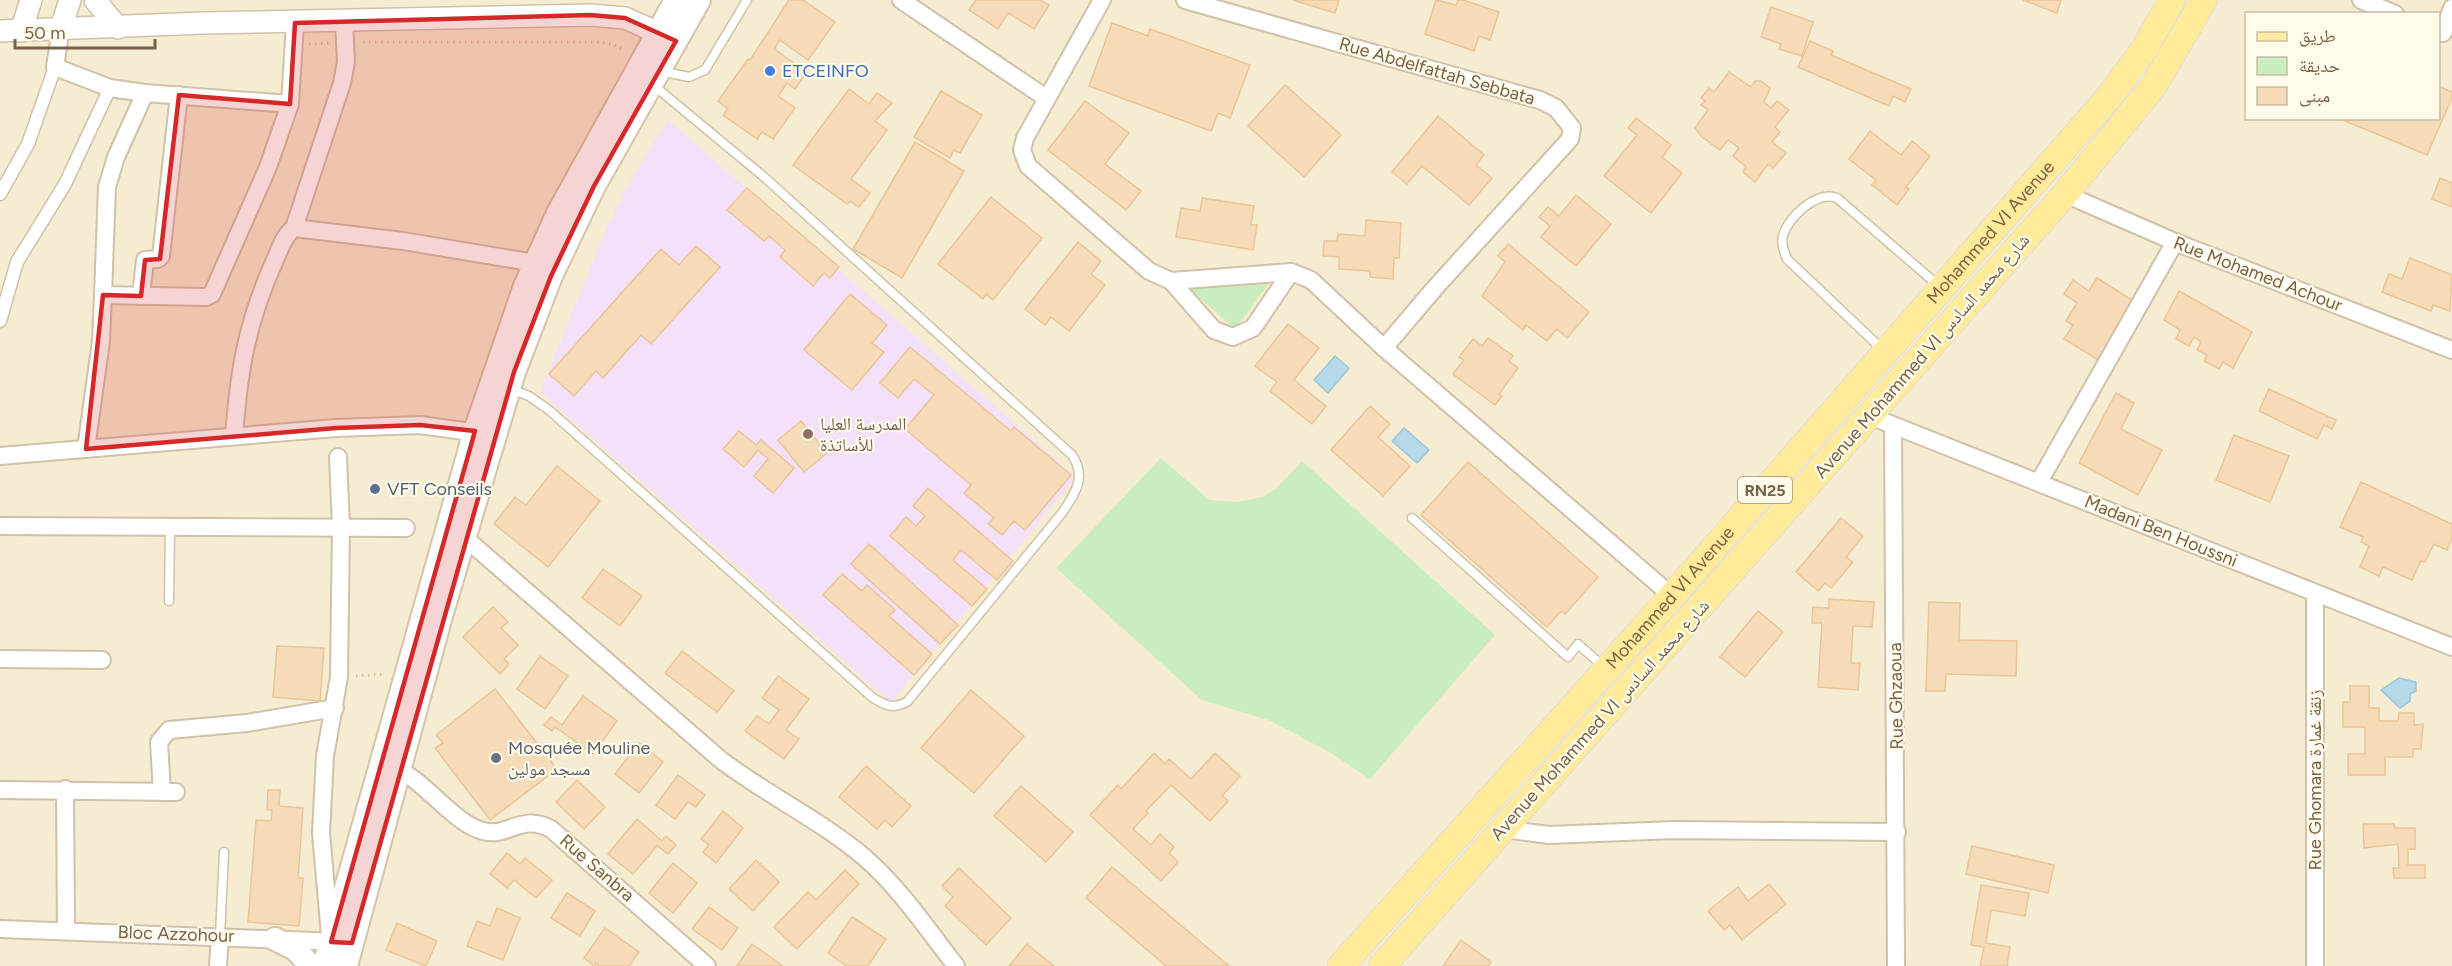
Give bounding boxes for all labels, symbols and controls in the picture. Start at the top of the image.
scale bar [15,12,154,50]
legend [2245,12,2440,120]
text: 50 m [24,22,66,44]
text: طريق [2299,25,2336,47]
street label: Rue Abdelfattah Sebbata [1337,32,1537,110]
text: حديقة [2299,55,2340,77]
place label: ETCEINFO [782,60,869,82]
marker: ETCEINFO [763,64,777,78]
text: مبنى [2299,85,2330,107]
street label: Mohammed VI Avenue [1922,156,2059,308]
street label: Avenue Mohammed VI شارع محمد السادس [1810,229,2034,483]
street label: Rue Mohamed Achour [2170,232,2346,316]
place label: المدرسة العليا للأساتذة [820,413,906,456]
marker: المدرسة العليا للأساتذة [801,427,815,441]
road number: RN25 [1738,477,1792,503]
place label: VFT Conseils [387,478,492,500]
marker: VFT Conseils [368,482,382,496]
street label: Madani Ben Houssni [2081,490,2241,572]
street label: Mohammed VI Avenue [1601,522,1739,673]
street label: Avenue Mohammed VI شارع محمد السادس [1486,595,1714,845]
street label: Rue Ghzaoua [1884,642,1908,750]
street label: Rue Ghomara زنقة غمارة [2304,690,2326,870]
place label: Mosquée Mouline مسجد مولين [508,737,651,780]
marker: Mosquée Mouline مسجد مولين [489,751,503,765]
street label: Rue Sanbra [555,830,639,906]
street label: Bloc Azzohour [117,921,235,947]

